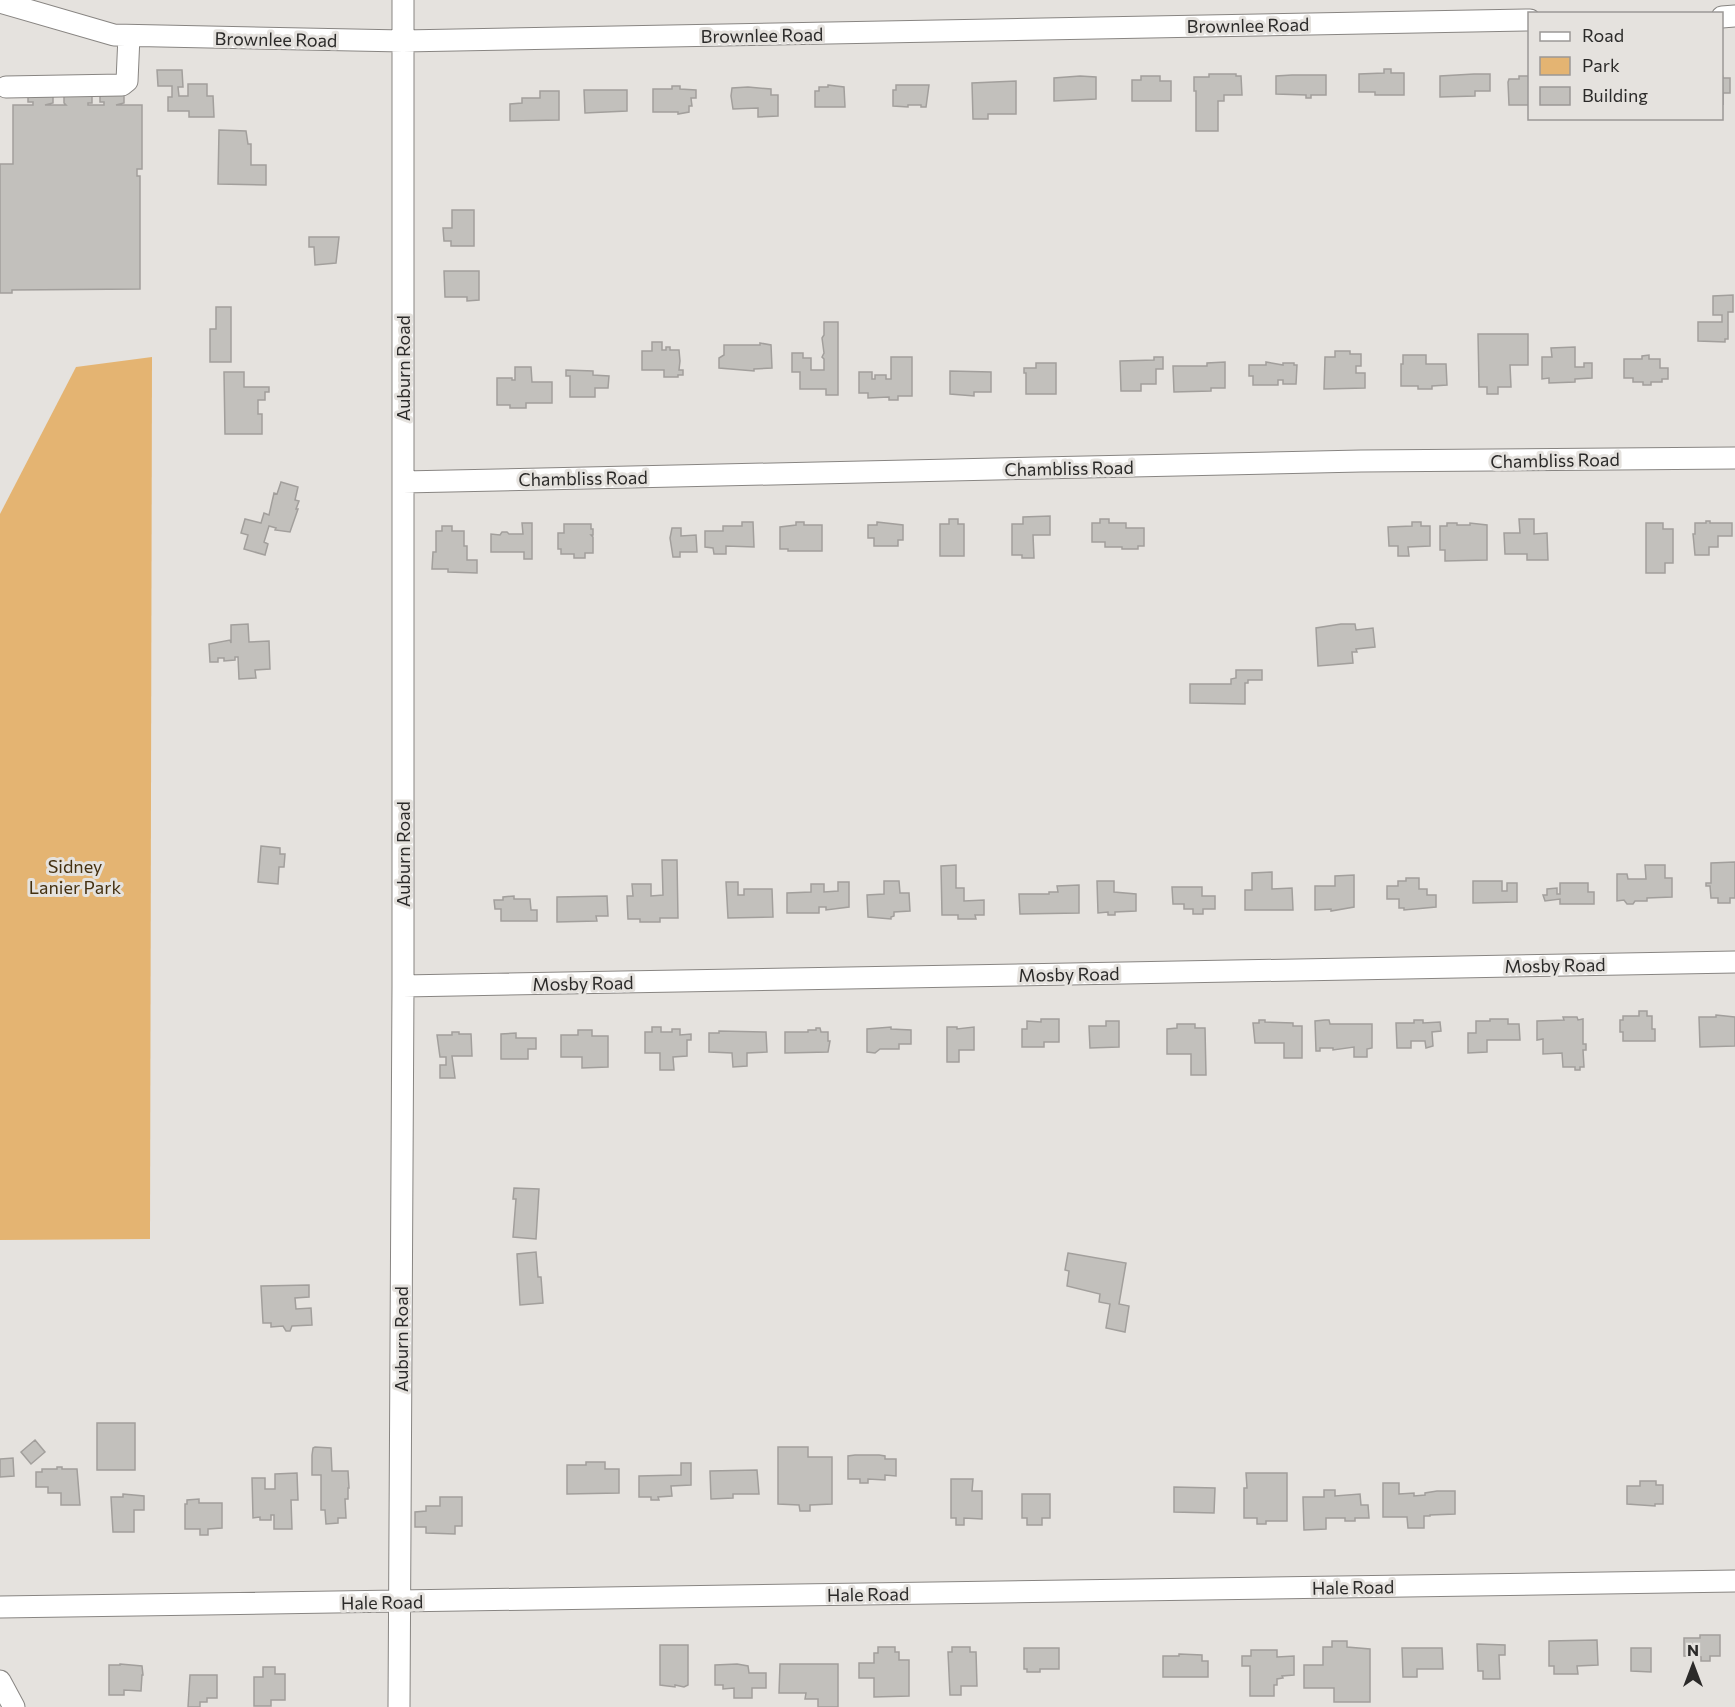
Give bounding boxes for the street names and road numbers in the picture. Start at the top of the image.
street label: Brownlee Road [1186,13,1310,37]
street label: Brownlee Road [700,23,824,47]
street label: Brownlee Road [214,27,338,51]
street label: Auburn Road [392,315,414,421]
street label: Chambliss Road [1490,448,1620,472]
street label: Chambliss Road [1004,456,1134,480]
street label: Chambliss Road [518,466,648,490]
street label: Auburn Road [392,801,414,907]
street label: Mosby Road [1504,953,1606,977]
street label: Mosby Road [1018,962,1120,986]
street label: Mosby Road [532,971,634,995]
street label: Auburn Road [390,1286,412,1392]
street label: Hale Road [1312,1575,1394,1599]
street label: Hale Road [827,1582,909,1606]
street label: Hale Road [341,1590,423,1614]

